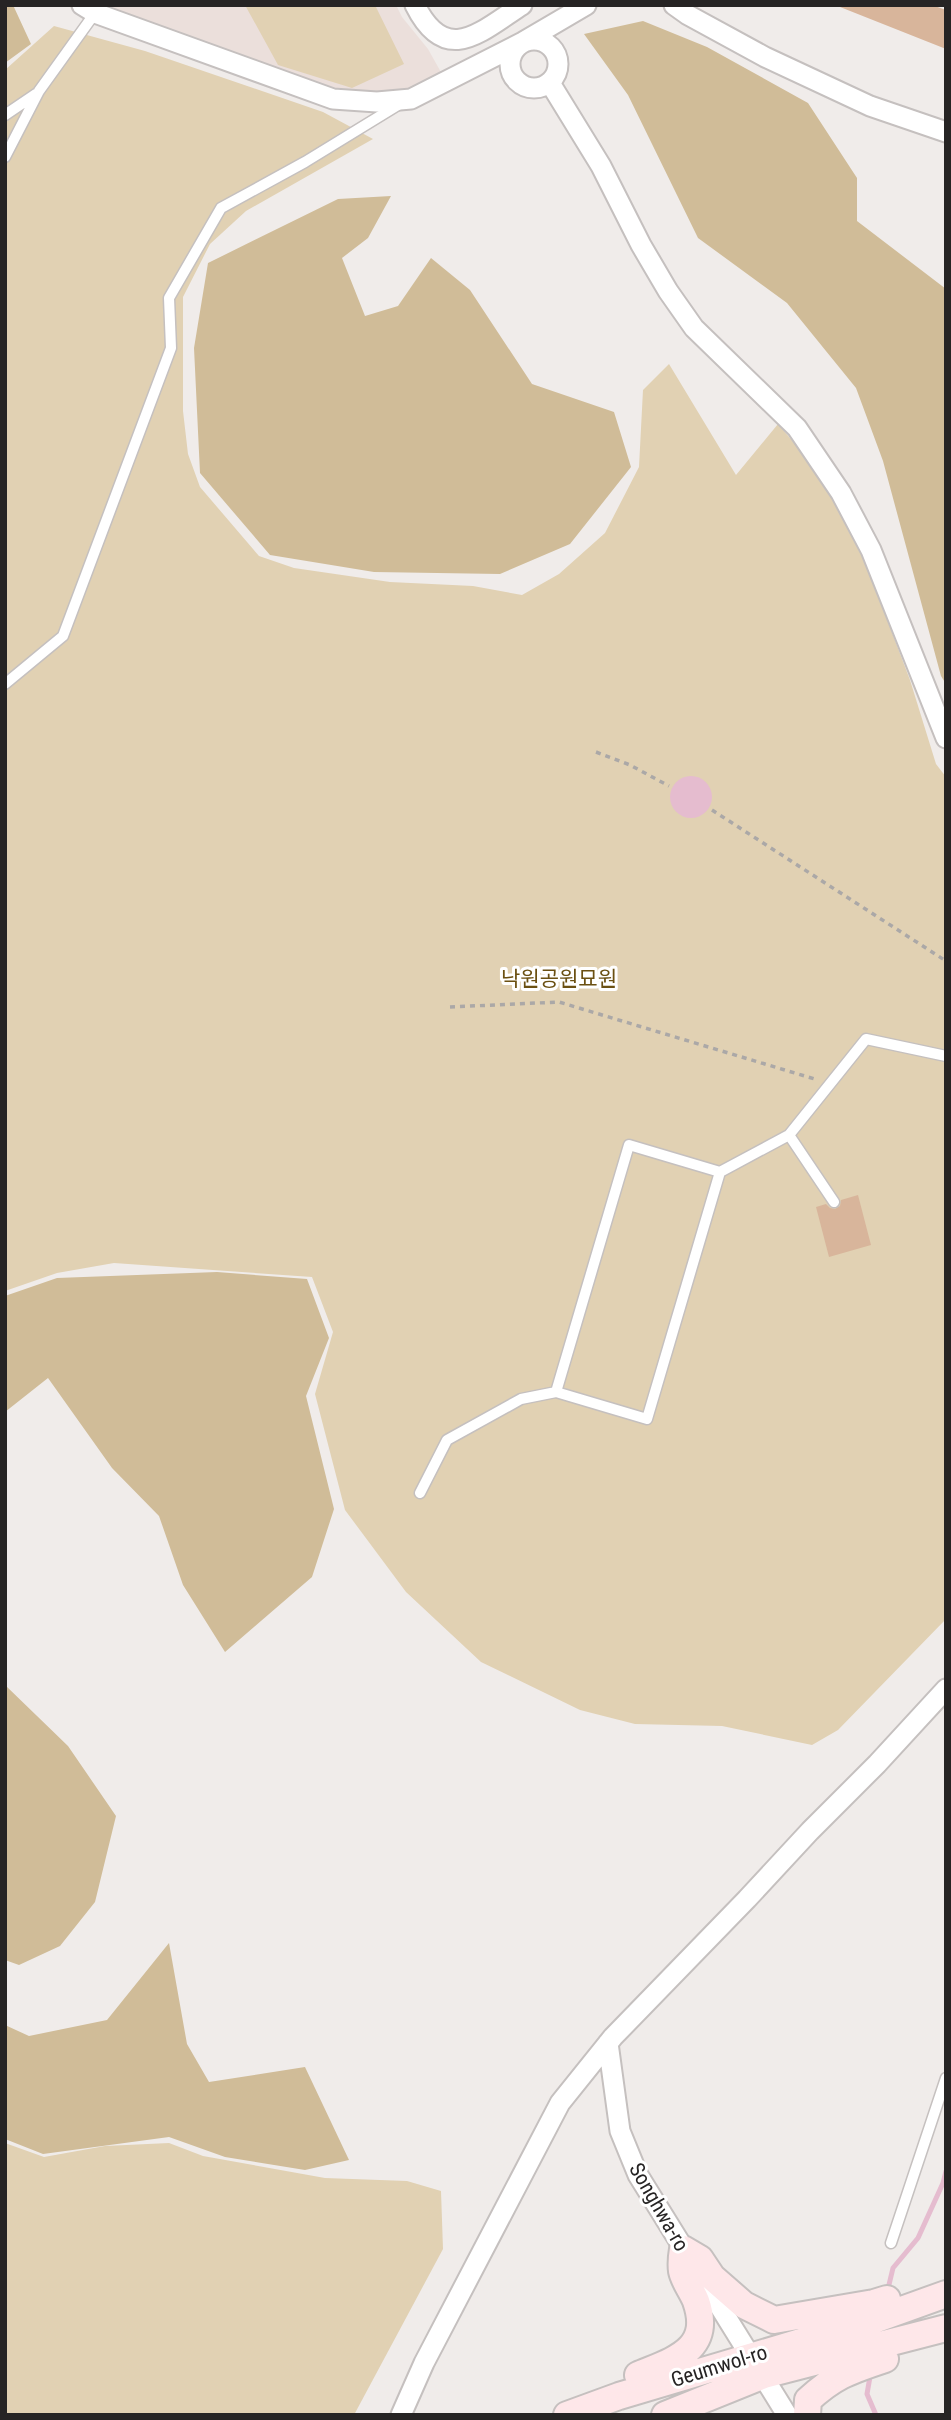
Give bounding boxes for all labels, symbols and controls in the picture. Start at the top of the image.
park label: 낙원공원묘원 [501,967,617,991]
street label: Songhwa-ro [624,2159,694,2255]
street label: Geumwol-ro [668,2340,770,2392]

